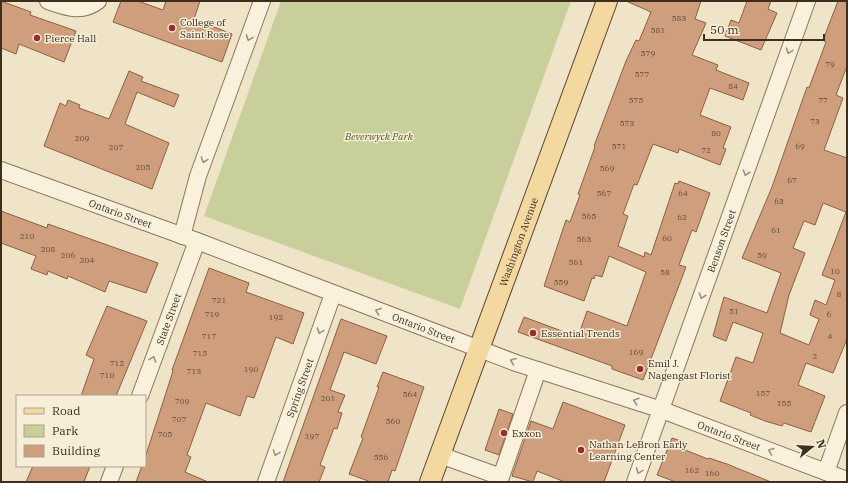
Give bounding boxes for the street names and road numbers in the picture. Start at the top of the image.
street label: Ontario Street [87,196,154,231]
street label: Washington Avenue [497,196,541,288]
street label: Benson Street [704,207,739,274]
street label: State Street [153,291,184,347]
street label: Ontario Street [390,310,457,346]
street label: Spring Street [284,356,317,419]
street label: Ontario Street [696,418,763,454]

